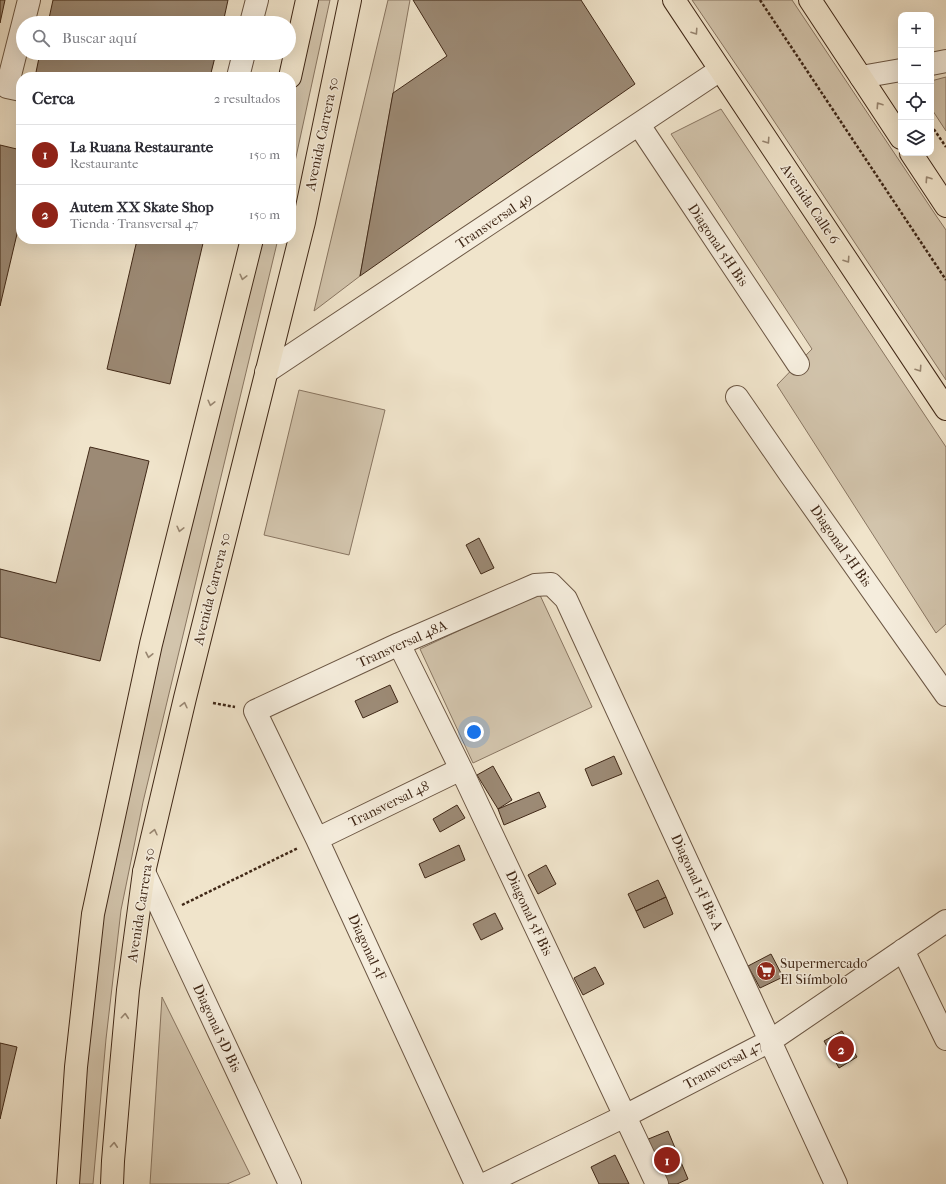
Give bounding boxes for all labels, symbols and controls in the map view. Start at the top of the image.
map controls [898,12,934,156]
button: + [898,12,934,48]
search box [16,16,296,60]
icon: search [30,27,52,49]
one-way arrow [690,28,697,35]
text: Buscar aquí [62,29,137,47]
button: − [898,48,934,84]
street label: Avenida Carrera 50 [301,76,342,193]
button: locate [898,84,934,120]
text: Cerca [32,88,74,108]
text: 2 resultados [214,91,280,106]
one-way arrow [877,103,884,110]
button: layers [898,120,934,156]
one-way arrow [763,136,770,143]
text: La Ruana Restaurante [70,138,213,156]
text: 1 [43,147,47,162]
text: 150 m [249,147,280,162]
text: Restaurante [70,156,139,171]
street label: Avenida Calle 6 [776,160,843,248]
one-way arrow [926,177,933,184]
street label: Transversal 49 [453,189,535,253]
text: Autem XX Skate Shop [70,198,214,216]
street label: Diagonal 5H Bis [684,201,752,289]
text: 2 [42,207,48,222]
text: 150 m [249,207,280,222]
text: Tienda · Transversal 47 [70,216,198,231]
one-way arrow [842,256,849,263]
one-way arrow [239,273,248,280]
one-way arrow [914,365,922,372]
one-way arrow [208,400,216,406]
street label: Diagonal 5H Bis [807,502,875,590]
one-way arrow [176,525,185,532]
street label: Avenida Carrera 50 [190,531,234,648]
street label: Transversal 48A [354,616,450,671]
one-way arrow [145,652,153,658]
one-way arrow [179,702,187,709]
your location [464,722,484,742]
street label: Transversal 48 [346,777,432,831]
one-way arrow [149,829,157,835]
street label: Diagonal 5F Bis A [667,831,727,934]
street label: Avenida Carrera 50 [123,847,158,964]
street label: Diagonal 5F Bis [502,868,556,958]
street label: Diagonal 5F [344,911,390,983]
place label: Supermercado El Siímbolo [780,955,867,988]
supermarket icon: Supermercado El Siímbolo [755,960,777,982]
street label: Diagonal 5D Bis [189,981,245,1075]
one-way arrow [121,1013,130,1019]
pin: 2 [828,1034,854,1064]
street label: Transversal 47 [681,1037,766,1093]
one-way arrow [110,1142,119,1148]
pin: 1 [654,1145,680,1175]

